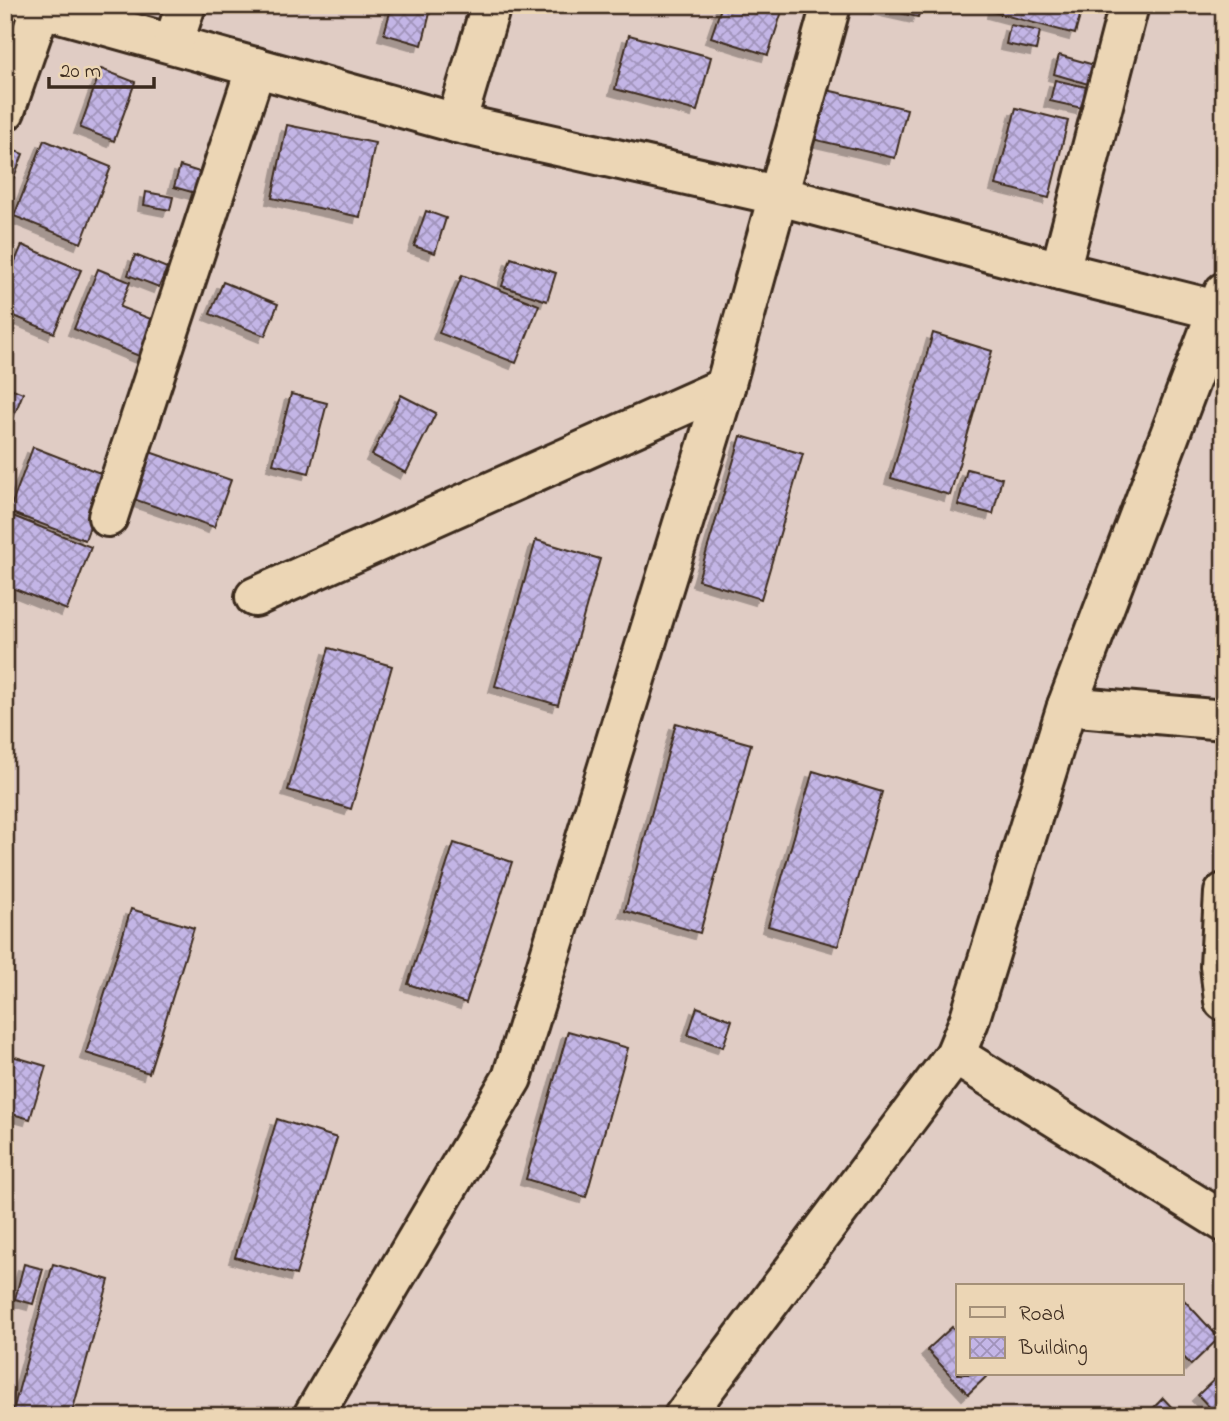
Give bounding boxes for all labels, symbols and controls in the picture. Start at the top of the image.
scale bar [49,46,154,90]
text: 20 m [60,57,101,87]
legend [956,1284,1184,1376]
text: Road [1019,1300,1065,1330]
text: Building [1018,1334,1088,1366]

